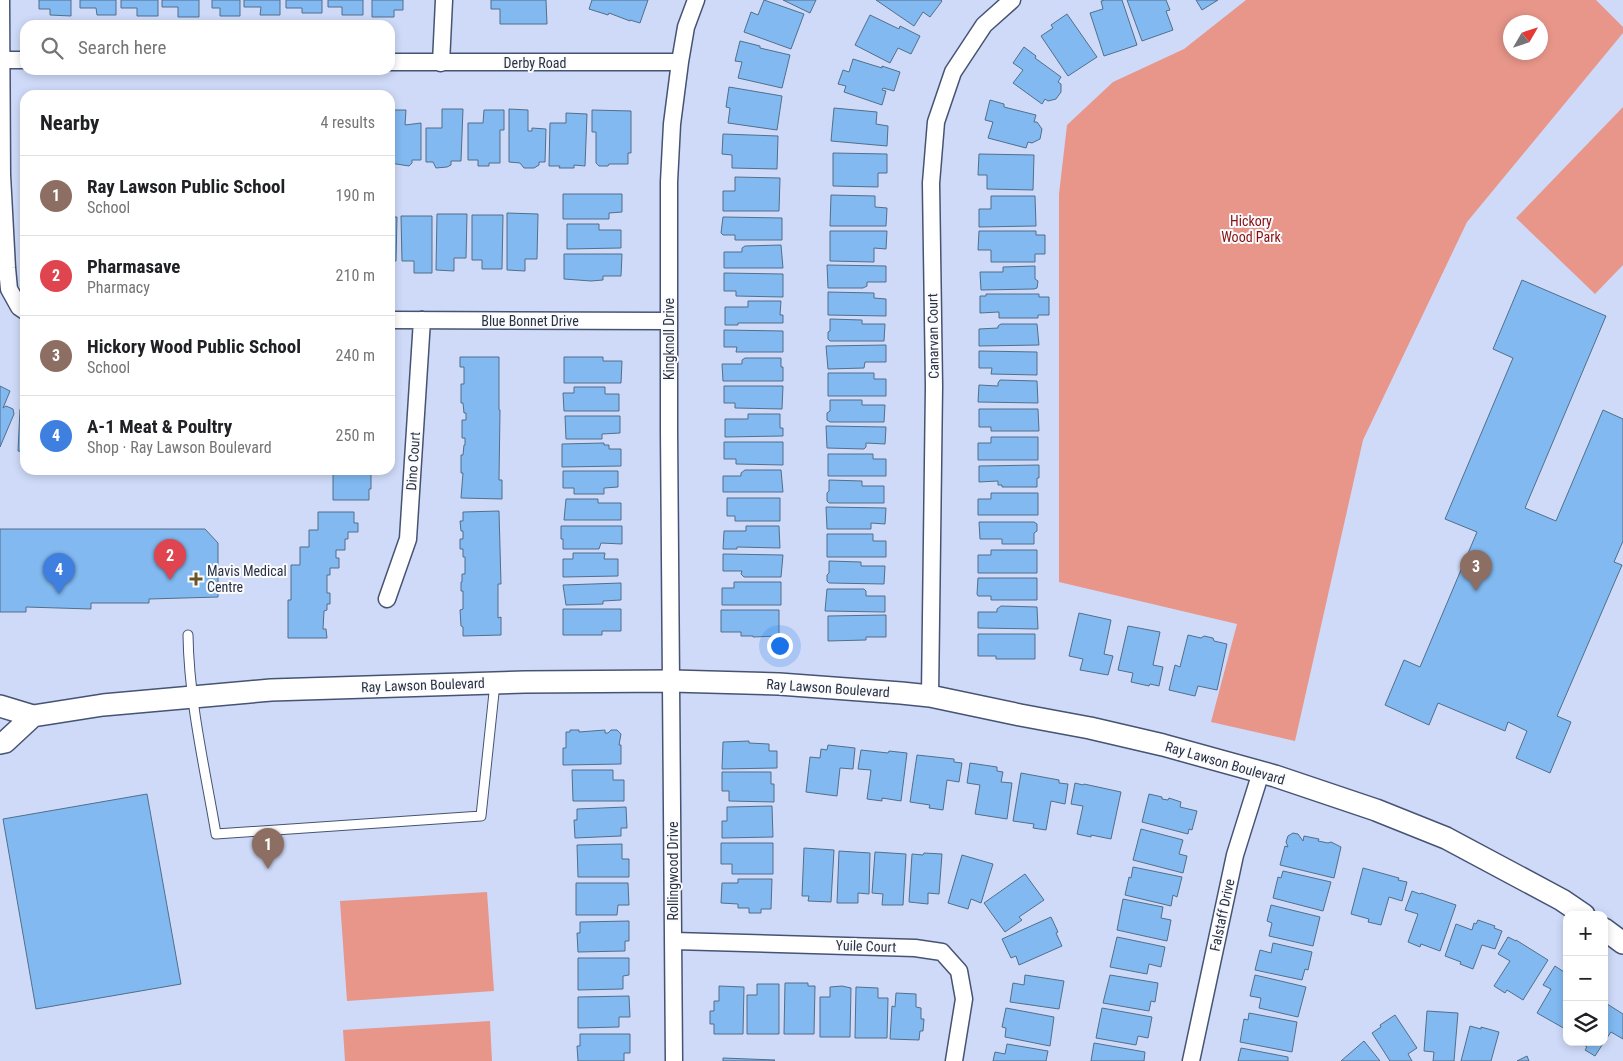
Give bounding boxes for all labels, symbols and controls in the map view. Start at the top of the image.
north arrow [1503,15,1548,60]
search box [20,20,395,75]
icon: search [38,34,66,62]
text: Search here [78,36,166,59]
street label: Derby Road [504,55,566,71]
text: Nearby [40,111,99,135]
text: 4 results [320,113,375,132]
text: Ray Lawson Public School [87,175,285,198]
text: 1 [52,186,60,205]
text: 190 m [336,186,375,205]
text: School [87,198,130,217]
park label: Hickory Wood Park [1221,213,1282,245]
text: Pharmasave [87,255,180,278]
text: 2 [52,266,60,285]
text: 210 m [336,266,375,285]
text: Pharmacy [87,278,150,297]
street label: Canarvan Court [924,293,942,379]
street label: Kingknoll Drive [661,297,677,380]
street label: Blue Bonnet Drive [481,313,579,329]
text: Hickory Wood Public School [87,335,301,358]
text: 3 [52,346,60,365]
text: 240 m [336,346,375,365]
text: School [87,358,130,377]
text: A-1 Meat & Poultry [87,415,232,438]
text: 4 [52,426,60,445]
text: 250 m [336,426,375,445]
street label: Dino Court [403,431,423,491]
text: Shop · Ray Lawson Boulevard [87,438,272,457]
pin: 2 [154,539,186,580]
pin: 3 [1460,550,1492,591]
pin: 4 [43,553,75,594]
place label: Mavis Medical Centre [207,563,287,595]
marker: Mavis Medical Centre [189,572,203,586]
your location [767,633,793,659]
street label: Ray Lawson Boulevard [361,675,485,695]
street label: Ray Lawson Boulevard [766,676,890,700]
street label: Ray Lawson Boulevard [1163,738,1287,788]
street label: Rollingwood Drive [665,821,681,921]
pin: 1 [252,828,284,869]
street label: Falstaff Drive [1207,877,1238,953]
map controls [1563,911,1608,1046]
button: + [1563,911,1608,956]
street label: Yuile Court [835,937,897,955]
button: − [1563,956,1608,1001]
button: layers [1563,1001,1608,1046]

